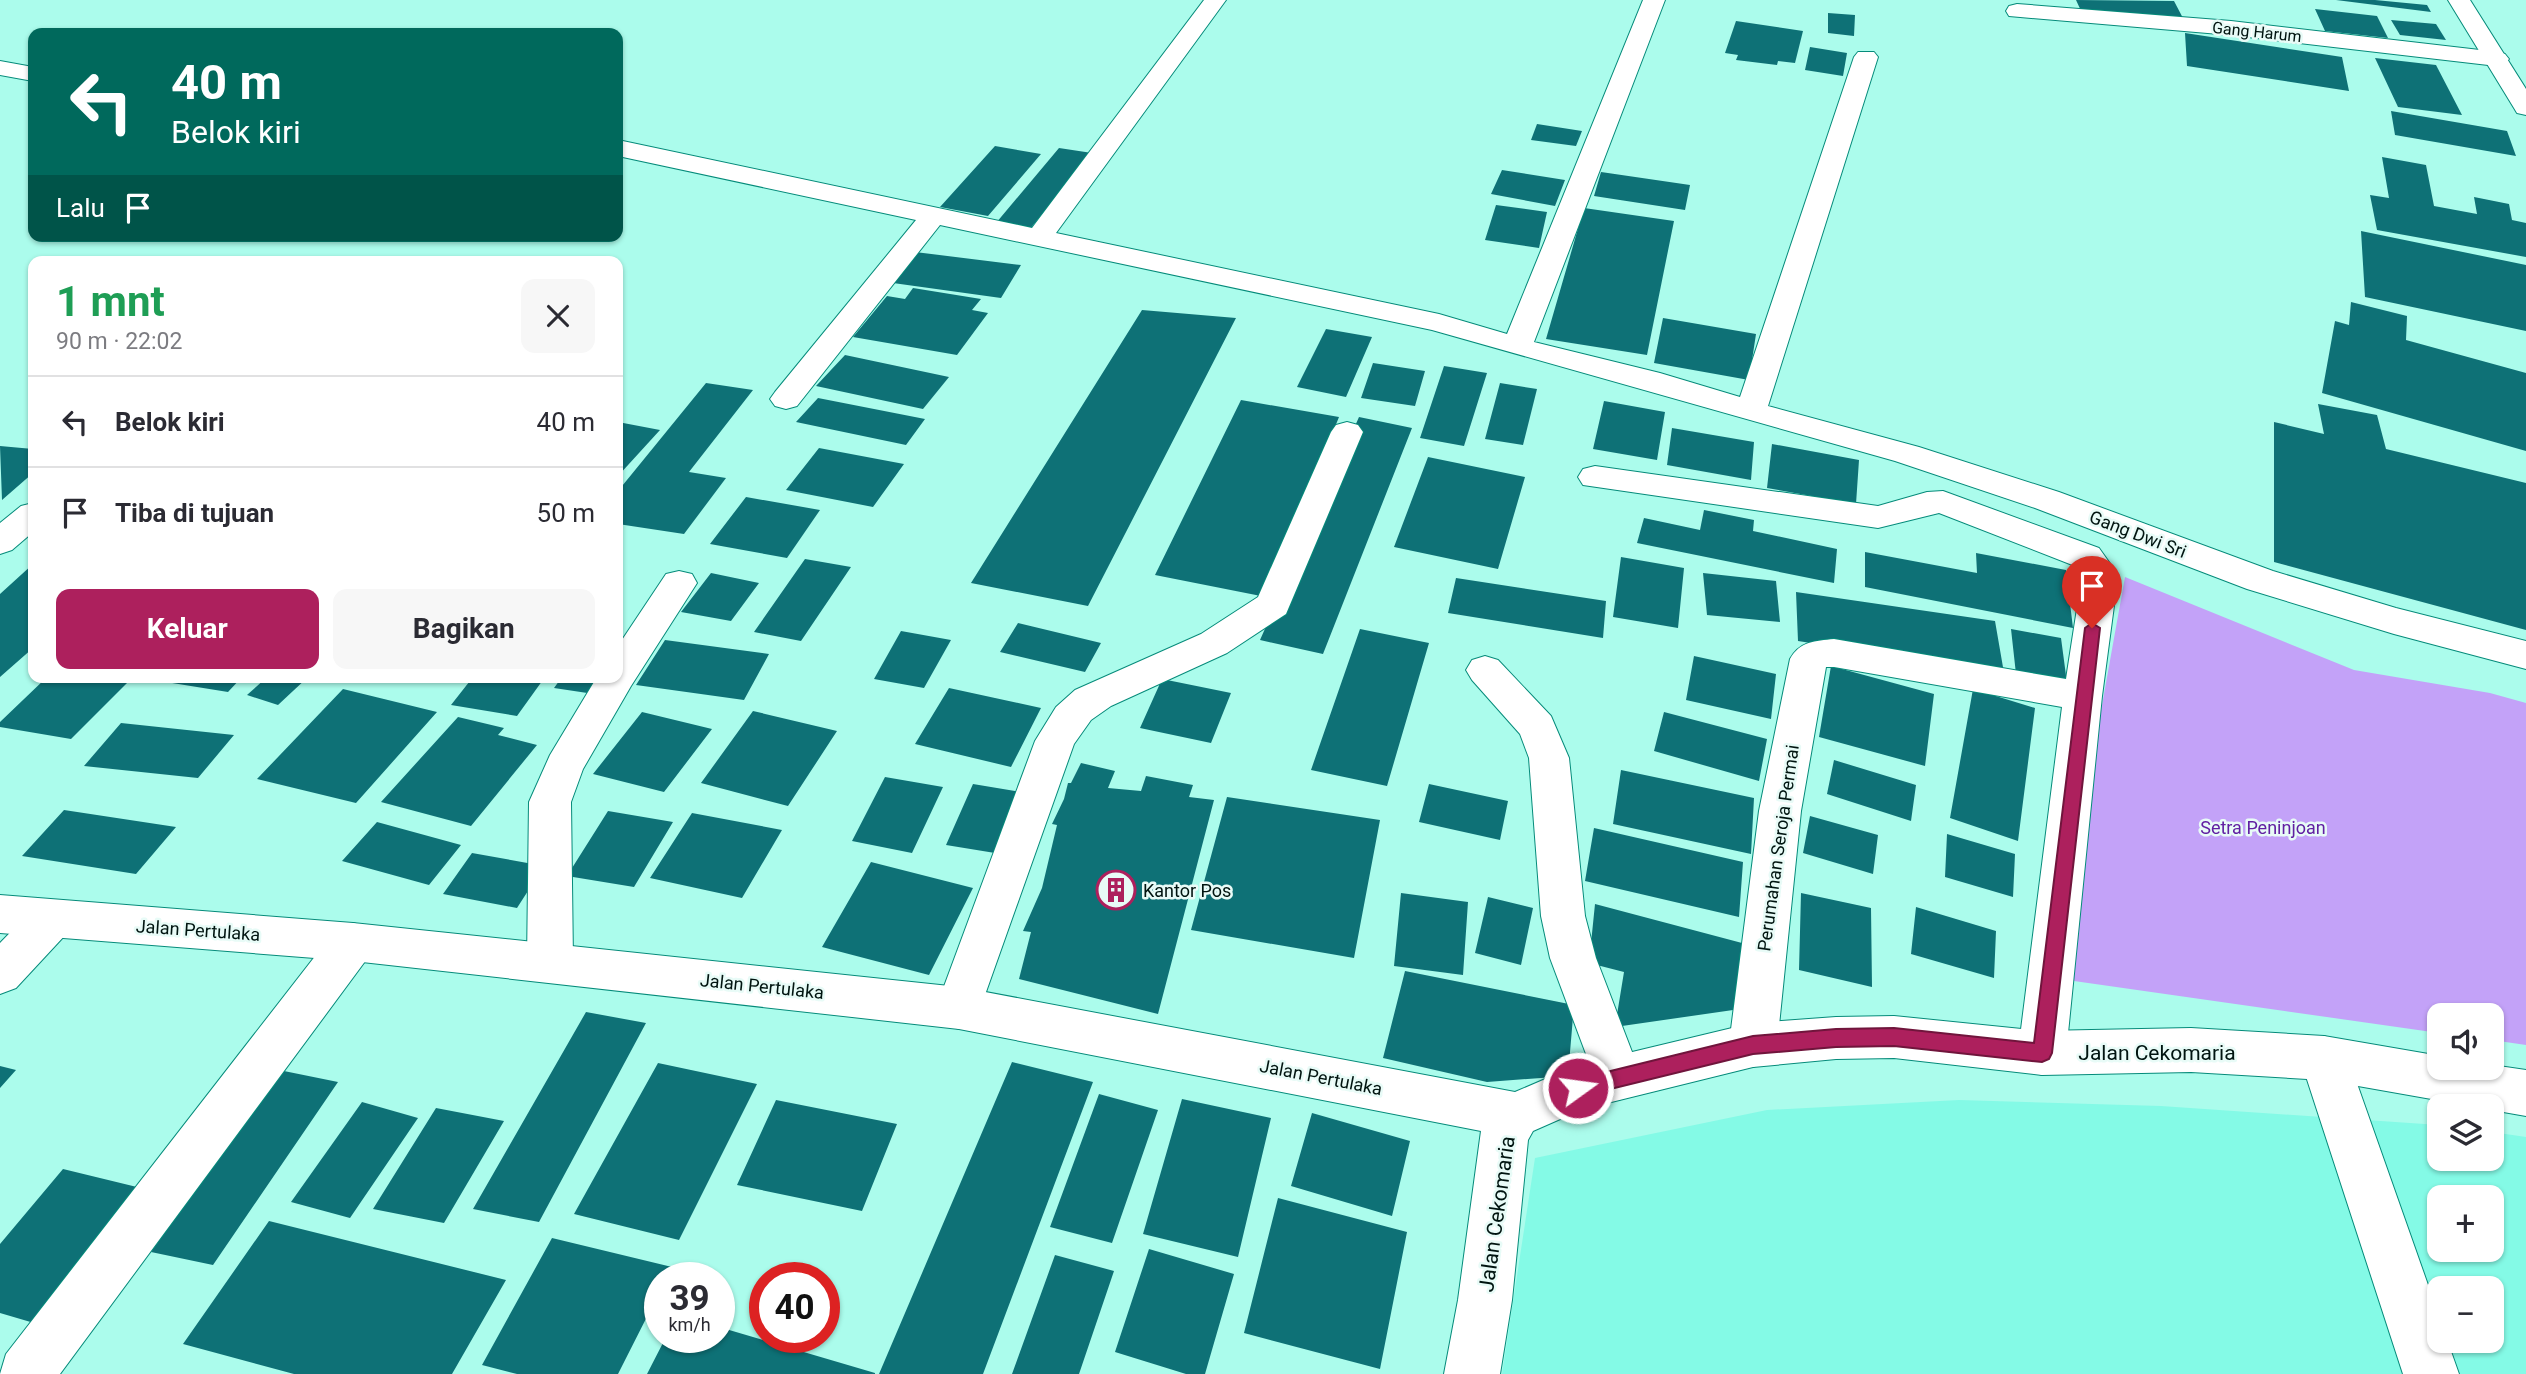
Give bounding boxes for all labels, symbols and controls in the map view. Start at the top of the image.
street label: Gang Harum [2211,18,2303,46]
text: 40 m [171,54,282,111]
icon: left [56,56,147,147]
text: Belok kiri [171,113,301,151]
icon: arrive [119,189,157,227]
text: Lalu [56,193,105,223]
text: 1 mnt [56,277,165,326]
button: close [521,279,595,353]
text: 90 m · 22:02 [56,328,182,355]
icon: left [56,403,94,441]
text: Belok kiri [115,407,225,437]
text: 40 m [537,407,595,437]
icon: arrive [56,494,94,532]
text: Tiba di tujuan [115,498,274,528]
text: 50 m [537,498,595,528]
street label: Gang Dwi Sri [2087,506,2189,562]
pin [2062,556,2122,628]
icon: arrive [2073,567,2111,605]
button: Keluar [56,589,319,669]
button: Bagikan [333,589,595,669]
street label: Perumahan Seroja Permai [1753,743,1803,953]
park label: Setra Peninjoan [2200,817,2326,838]
building icon: Kantor Pos [1095,869,1137,911]
place label: Kantor Pos [1143,880,1231,901]
street label: Jalan Pertulaka [135,915,261,945]
street label: Jalan Pertulaka [699,969,825,1003]
map controls [2427,1003,2504,1353]
button: sound [2427,1003,2504,1080]
street label: Jalan Cekomaria [2078,1041,2236,1065]
position arrow [1541,1051,1615,1125]
street label: Jalan Pertulaka [1258,1055,1384,1099]
button: layers [2427,1094,2504,1171]
street label: Jalan Cekomaria [1474,1134,1520,1294]
button: + [2427,1185,2504,1262]
speed limit sign: 40 [749,1262,840,1353]
button: − [2427,1276,2504,1353]
text: 39 [669,1278,710,1319]
text: km/h [668,1314,711,1335]

